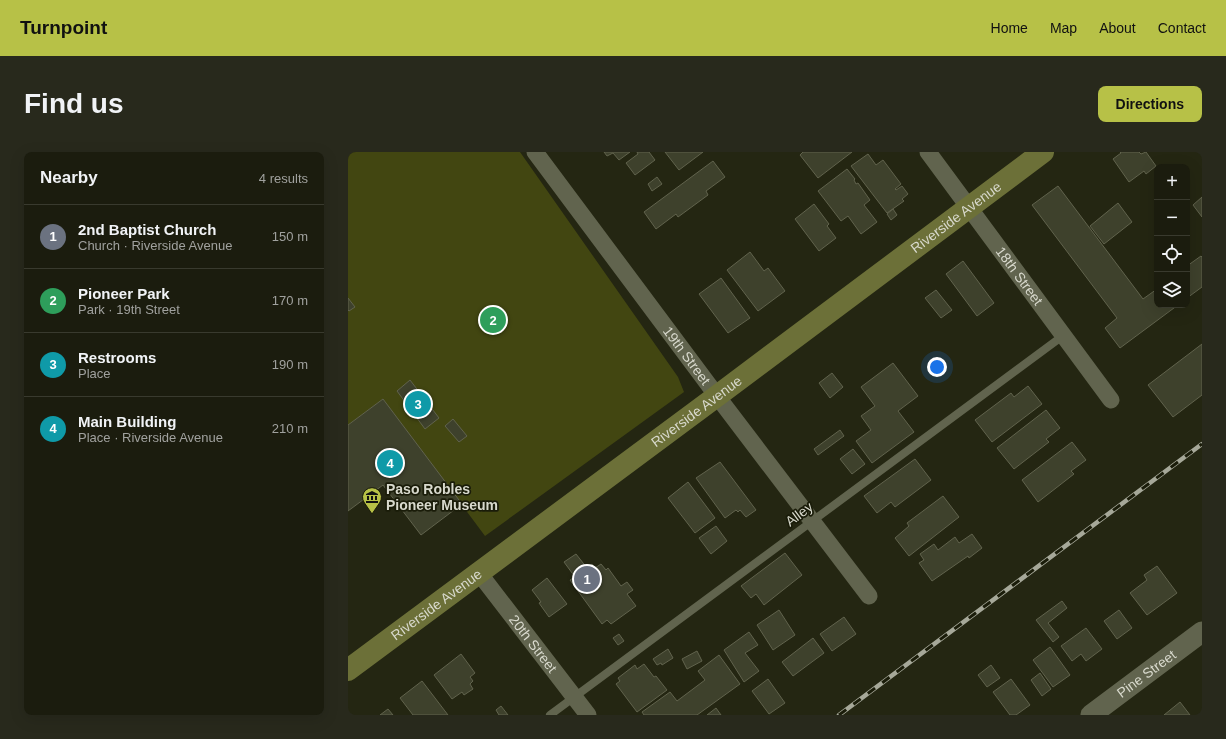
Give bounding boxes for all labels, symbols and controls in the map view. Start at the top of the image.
text: Turnpoint [20,17,107,38]
text: Home [991,20,1028,36]
text: Map [1050,20,1077,36]
text: About [1099,20,1136,36]
text: Contact [1158,20,1206,36]
button: Directions [1098,86,1202,122]
text: Find us [24,88,124,119]
map controls [1154,164,1190,308]
button: + [1154,164,1190,200]
text: Nearby [40,168,98,187]
text: 4 results [259,171,308,186]
street label: Riverside Avenue [908,178,1004,256]
button: − [1154,200,1190,236]
text: 2nd Baptist Church [78,221,216,238]
text: 1 [49,229,57,244]
text: 150 m [272,229,308,244]
button: locate [1154,236,1190,272]
text: Church · Riverside Avenue [78,238,232,253]
street label: 18th Street [993,244,1046,308]
button: layers [1154,272,1190,308]
text: Pioneer Park [78,285,170,302]
text: 2 [49,293,57,308]
text: 170 m [272,293,308,308]
text: Park · 19th Street [78,302,180,317]
pin: 2 [480,305,506,335]
street label: 19th Street [660,323,714,388]
text: Restrooms [78,349,156,366]
text: 3 [49,357,57,372]
text: 190 m [272,357,308,372]
your location [927,357,947,377]
text: Place [78,366,111,381]
street label: Riverside Avenue [648,372,745,450]
pin: 3 [405,389,431,419]
text: Main Building [78,413,176,430]
text: 4 [49,421,57,436]
text: 210 m [272,421,308,436]
text: Place · Riverside Avenue [78,430,223,445]
pin: 4 [377,448,403,478]
place label: Paso Robles Pioneer Museum [386,481,498,513]
museum icon: Paso Robles Pioneer Museum [361,486,383,514]
street label: Alley [782,498,816,530]
pin: 1 [574,564,600,594]
street label: Riverside Avenue [388,565,485,643]
street label: 20th Street [506,612,560,676]
street label: Pine Street [1114,646,1179,701]

